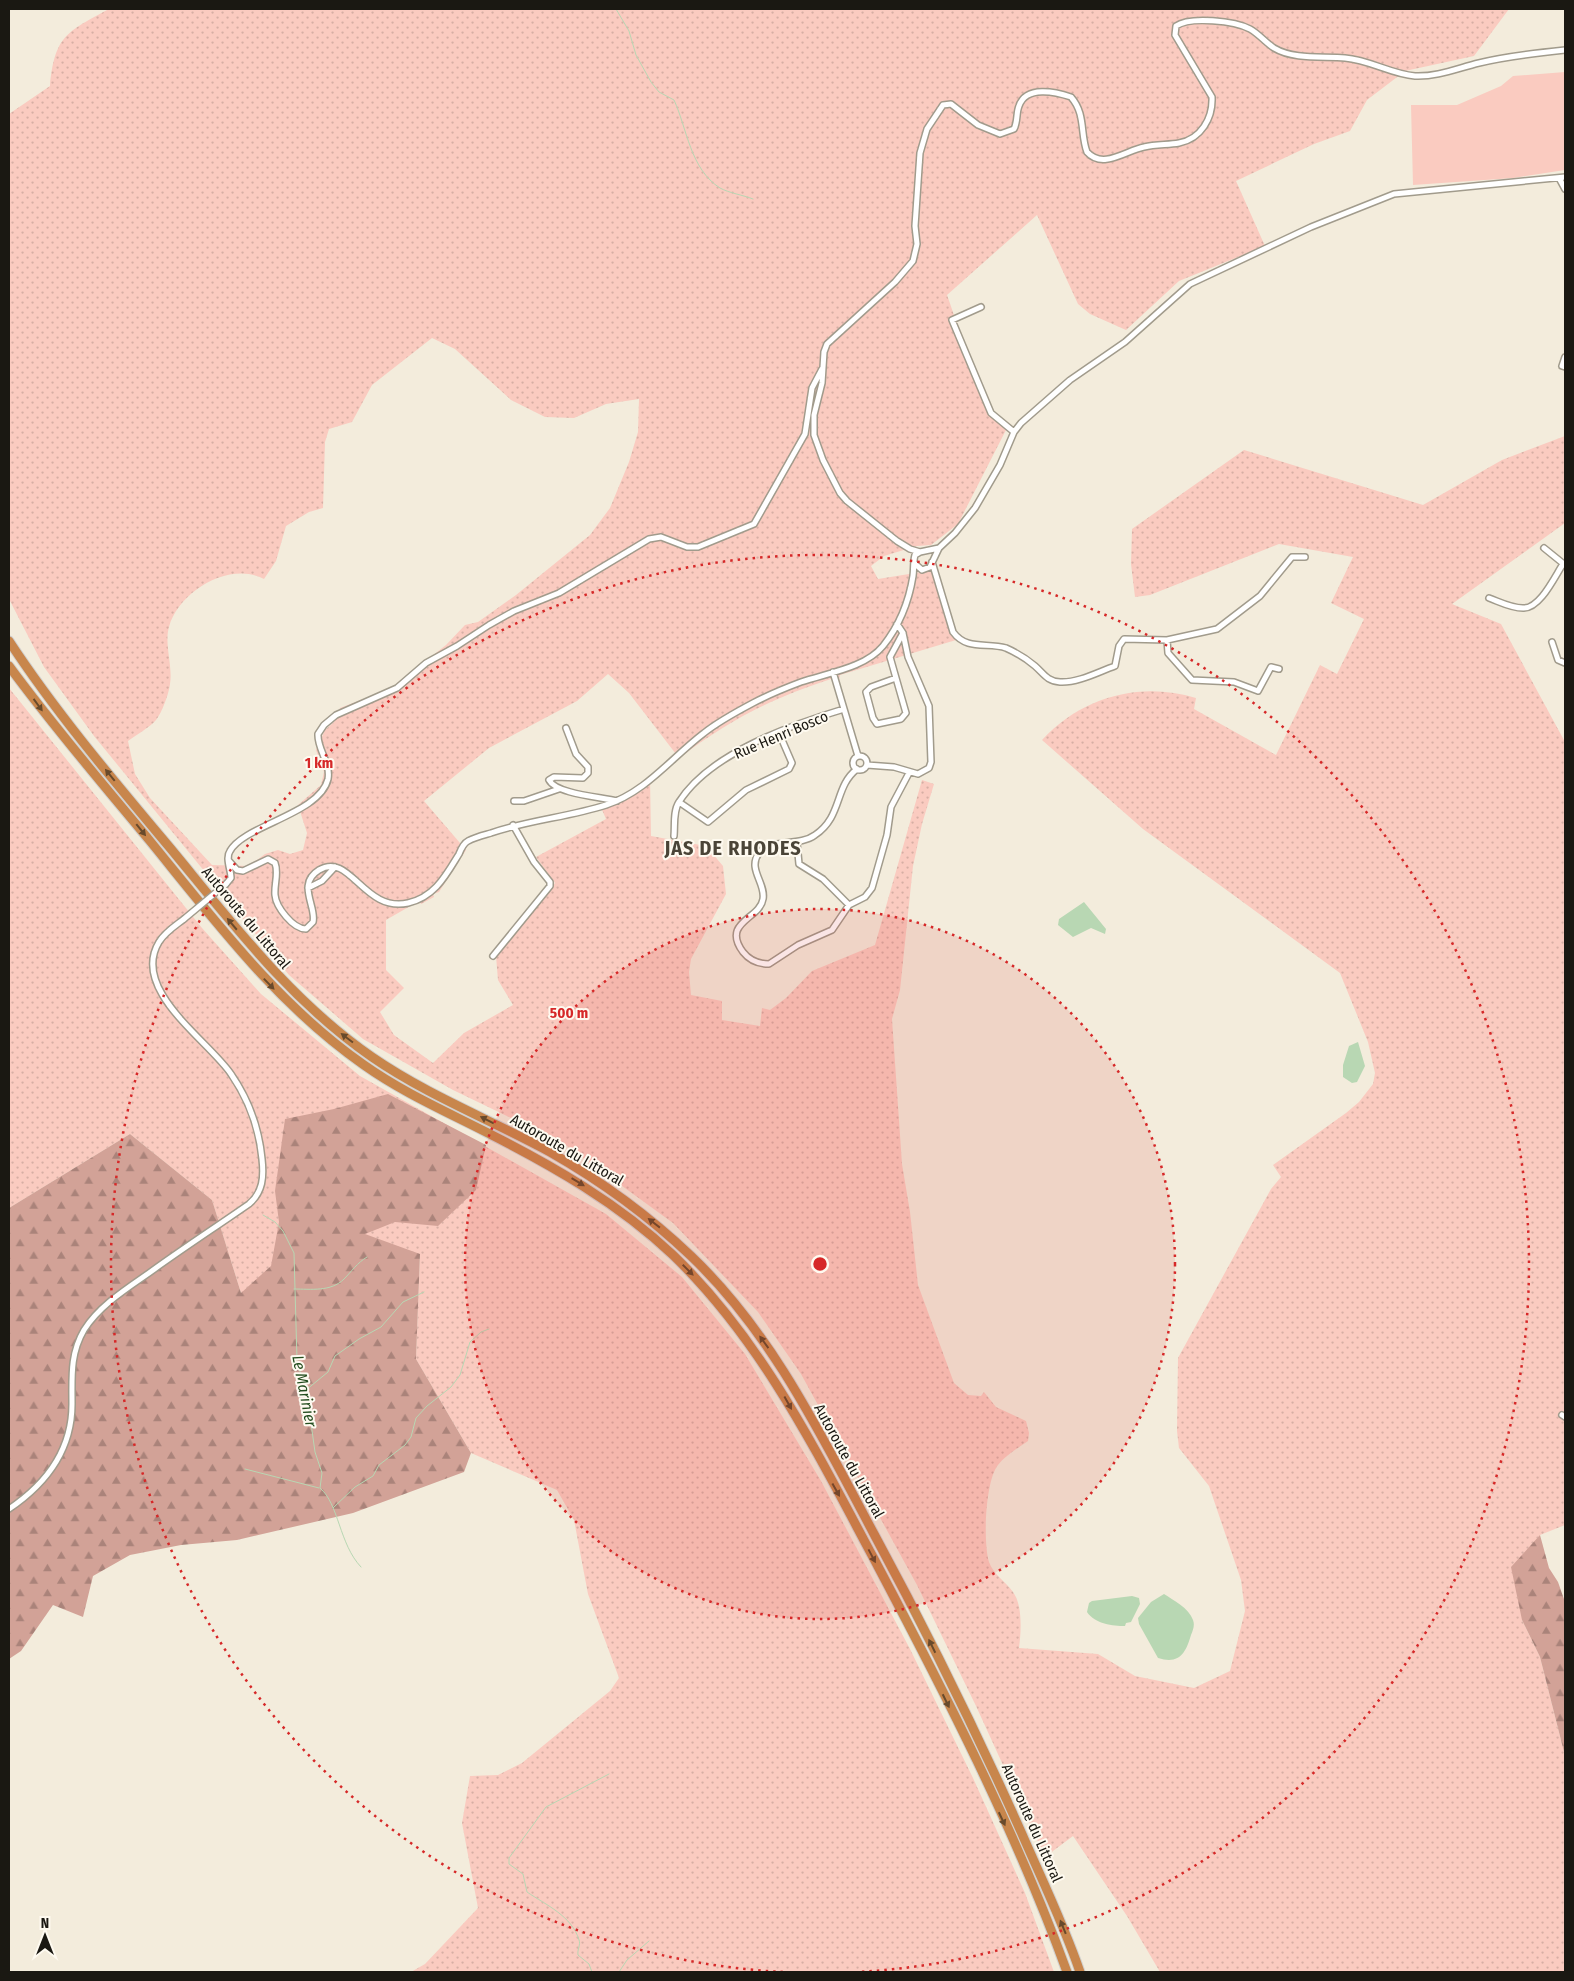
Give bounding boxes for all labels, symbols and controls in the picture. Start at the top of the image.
one-way arrow [32,698,43,711]
street label: Rue Henri Bosco [731,707,831,763]
text: 1 km [305,754,333,772]
one-way arrow [104,769,115,782]
one-way arrow [135,824,146,837]
district label: JAS DE RHODES [663,836,802,860]
street label: Autoroute du Littoral [198,863,294,973]
one-way arrow [227,918,238,930]
one-way arrow [263,978,275,990]
text: 500 m [550,1004,588,1022]
one-way arrow [341,1032,354,1043]
street label: Autoroute du Littoral [507,1110,627,1190]
one-way arrow [479,1116,494,1124]
one-way arrow [571,1178,586,1186]
one-way arrow [648,1217,661,1228]
centre of rings [811,1255,829,1273]
one-way arrow [682,1264,694,1276]
one-way arrow [759,1335,769,1348]
water label: Le Marinier [288,1354,321,1429]
one-way arrow [784,1396,792,1411]
street label: Autoroute du Littoral [810,1401,888,1521]
one-way arrow [832,1483,841,1497]
one-way arrow [868,1549,876,1564]
one-way arrow [928,1638,936,1653]
one-way arrow [943,1694,951,1708]
street label: Autoroute du Littoral [998,1761,1066,1885]
one-way arrow [999,1812,1007,1826]
north arrow [20,1911,70,1961]
text: N [41,1915,49,1932]
one-way arrow [1059,1919,1067,1934]

